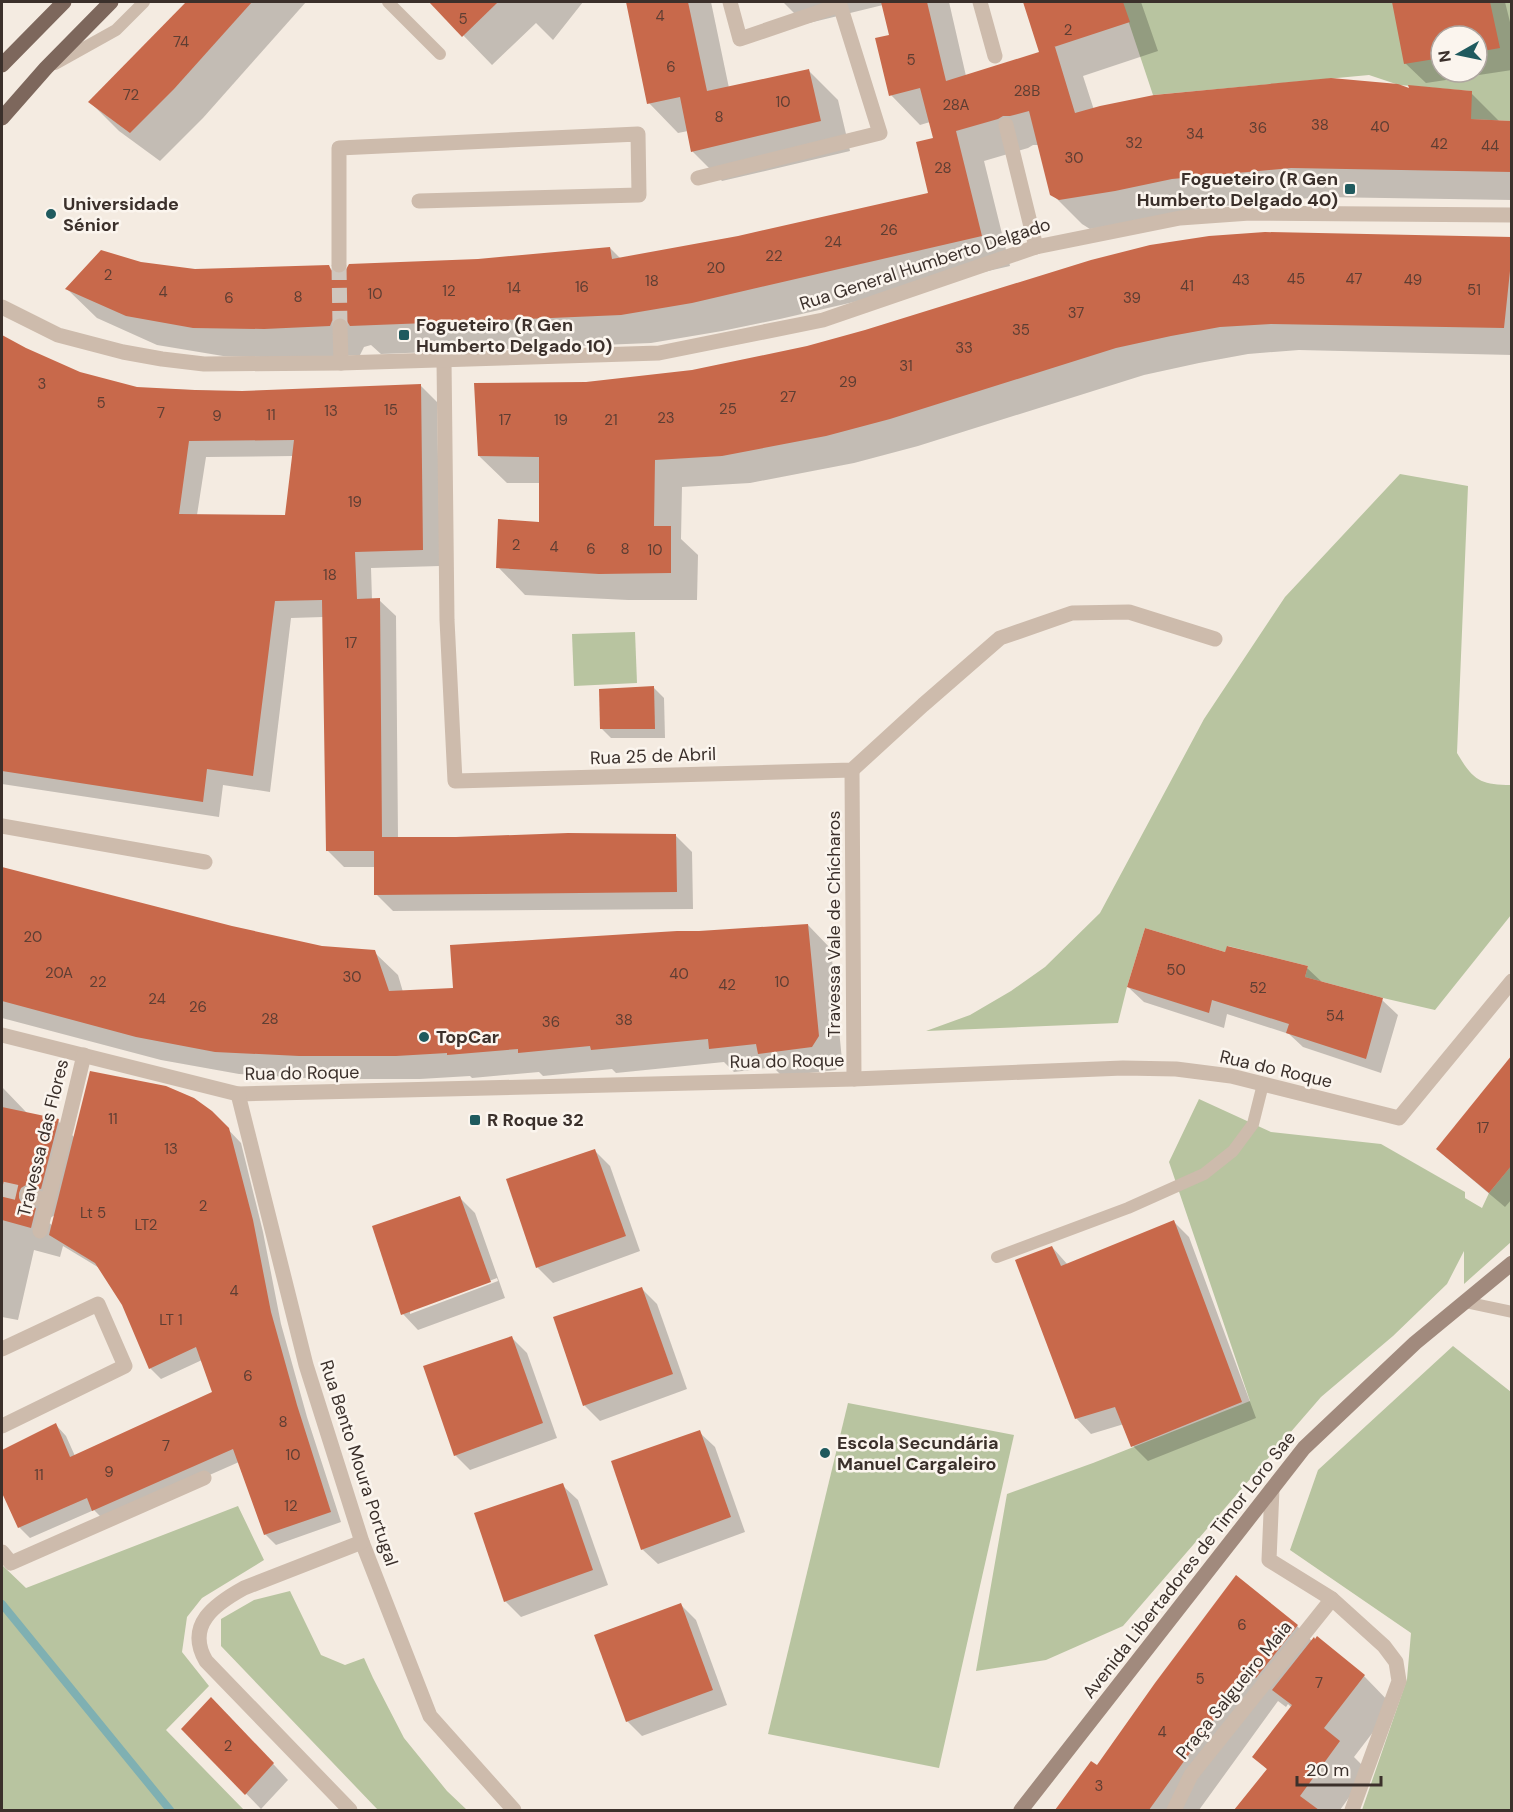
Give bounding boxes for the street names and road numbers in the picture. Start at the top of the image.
street label: Rua General Humberto Delgado [796,212,1054,316]
street label: Rua 25 de Abril [590,742,716,770]
street label: Travessa Vale de Chícharos [822,811,846,1037]
street label: Rua do Roque [1217,1044,1335,1094]
street label: Rua do Roque [729,1048,845,1074]
street label: Travessa das Flores [12,1057,74,1219]
street label: Rua do Roque [244,1060,360,1086]
street label: Rua Bento Moura Portugal [314,1357,404,1569]
street label: Avenida Libertadores de Timor Loro Sae [1077,1426,1301,1704]
street label: Praça Salgueiro Maia [1171,1616,1297,1764]

